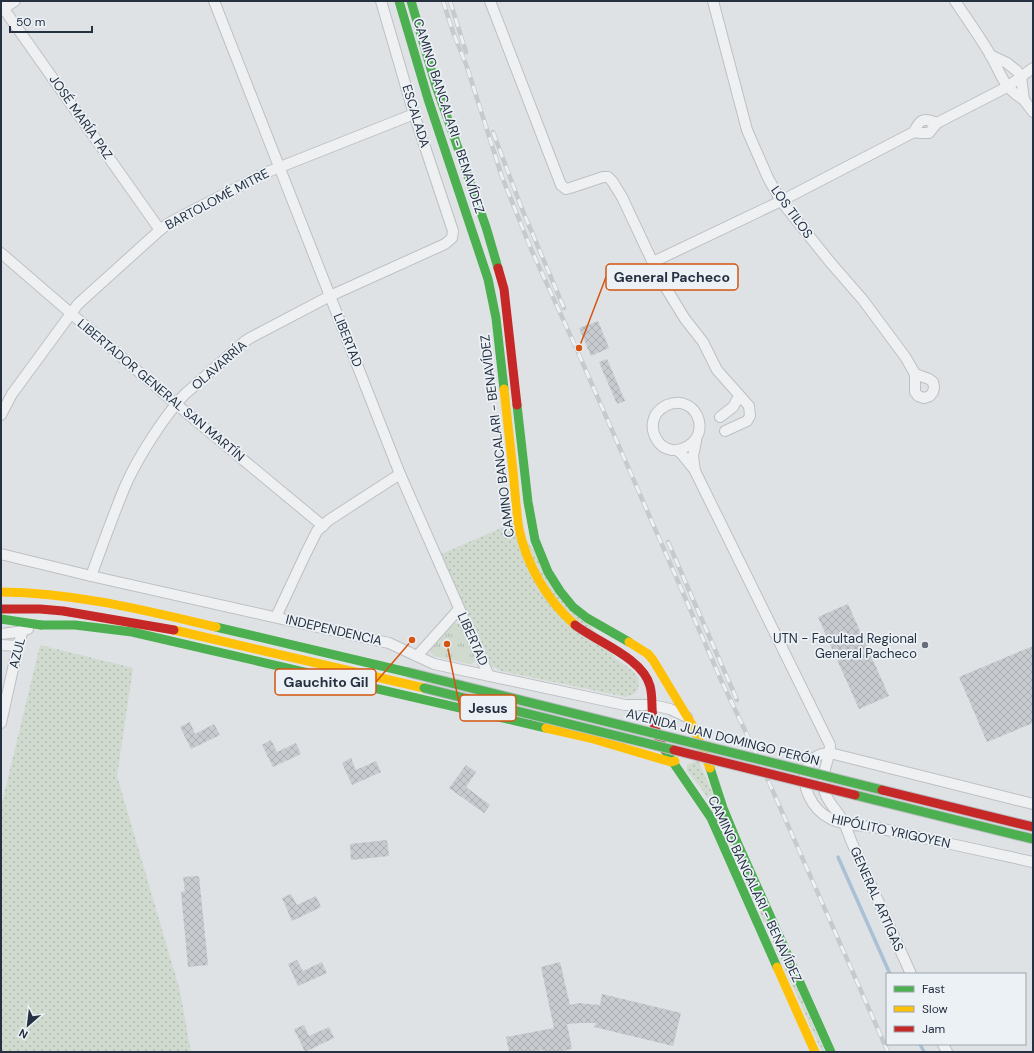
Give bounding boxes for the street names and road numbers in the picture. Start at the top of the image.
street label: CAMINO BANCALARI - BENAVÍDEZ [409,16,490,216]
street label: JOSÉ MARÍA PAZ [46,71,117,163]
street label: ESCALADA [398,82,434,150]
street label: BARTOLOMÉ MITRE [162,164,272,234]
street label: LOS TILOS [767,182,817,242]
street label: LIBERTAD [330,311,367,369]
street label: LIBERTADOR GENERAL SAN MARTÍN [74,314,249,465]
street label: CAMINO BANCALARI - BENAVÍDEZ [475,334,518,538]
street label: OLAVARRÍA [187,335,250,394]
street label: LIBERTAD [454,610,492,668]
street label: INDEPENDENCIA [284,611,384,649]
street label: AZUL [5,636,29,670]
street label: AVENIDA JUAN DOMINGO PERÓN [625,705,821,769]
street label: CAMINO BANCALARI - BENAVÍDEZ [704,793,807,985]
street label: HIPÓLITO YRIGOYEN [830,810,952,852]
street label: GENERAL ARTIGAS [846,844,908,954]

